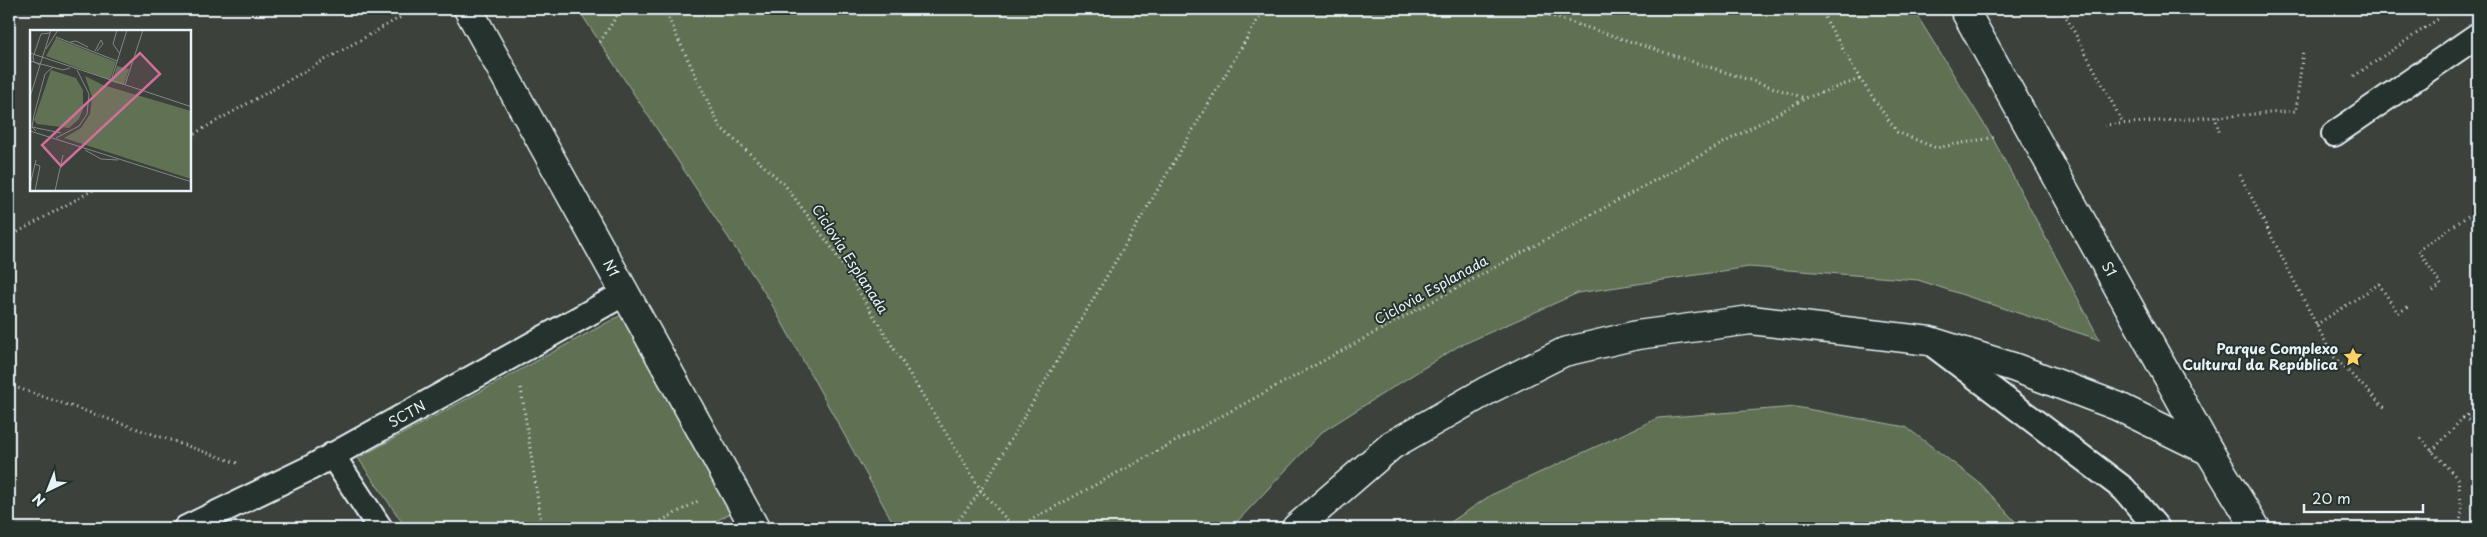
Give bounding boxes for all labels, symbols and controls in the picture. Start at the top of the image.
inset map [30,30,191,191]
street label: Ciclovia Esplanada [807,200,894,318]
street label: Ciclovia Esplanada [1370,249,1492,329]
street label: N1 [598,255,625,280]
street label: S1 [2097,257,2122,280]
place label: Parque Complexo Cultural da República [2182,338,2339,375]
place icon: Parque Complexo Cultural da República [2342,346,2364,368]
street label: SCTN [384,395,429,432]
north arrow [22,464,72,514]
scale bar [2304,482,2423,514]
text: 20 m [2312,486,2351,509]
text: N [28,488,50,511]

